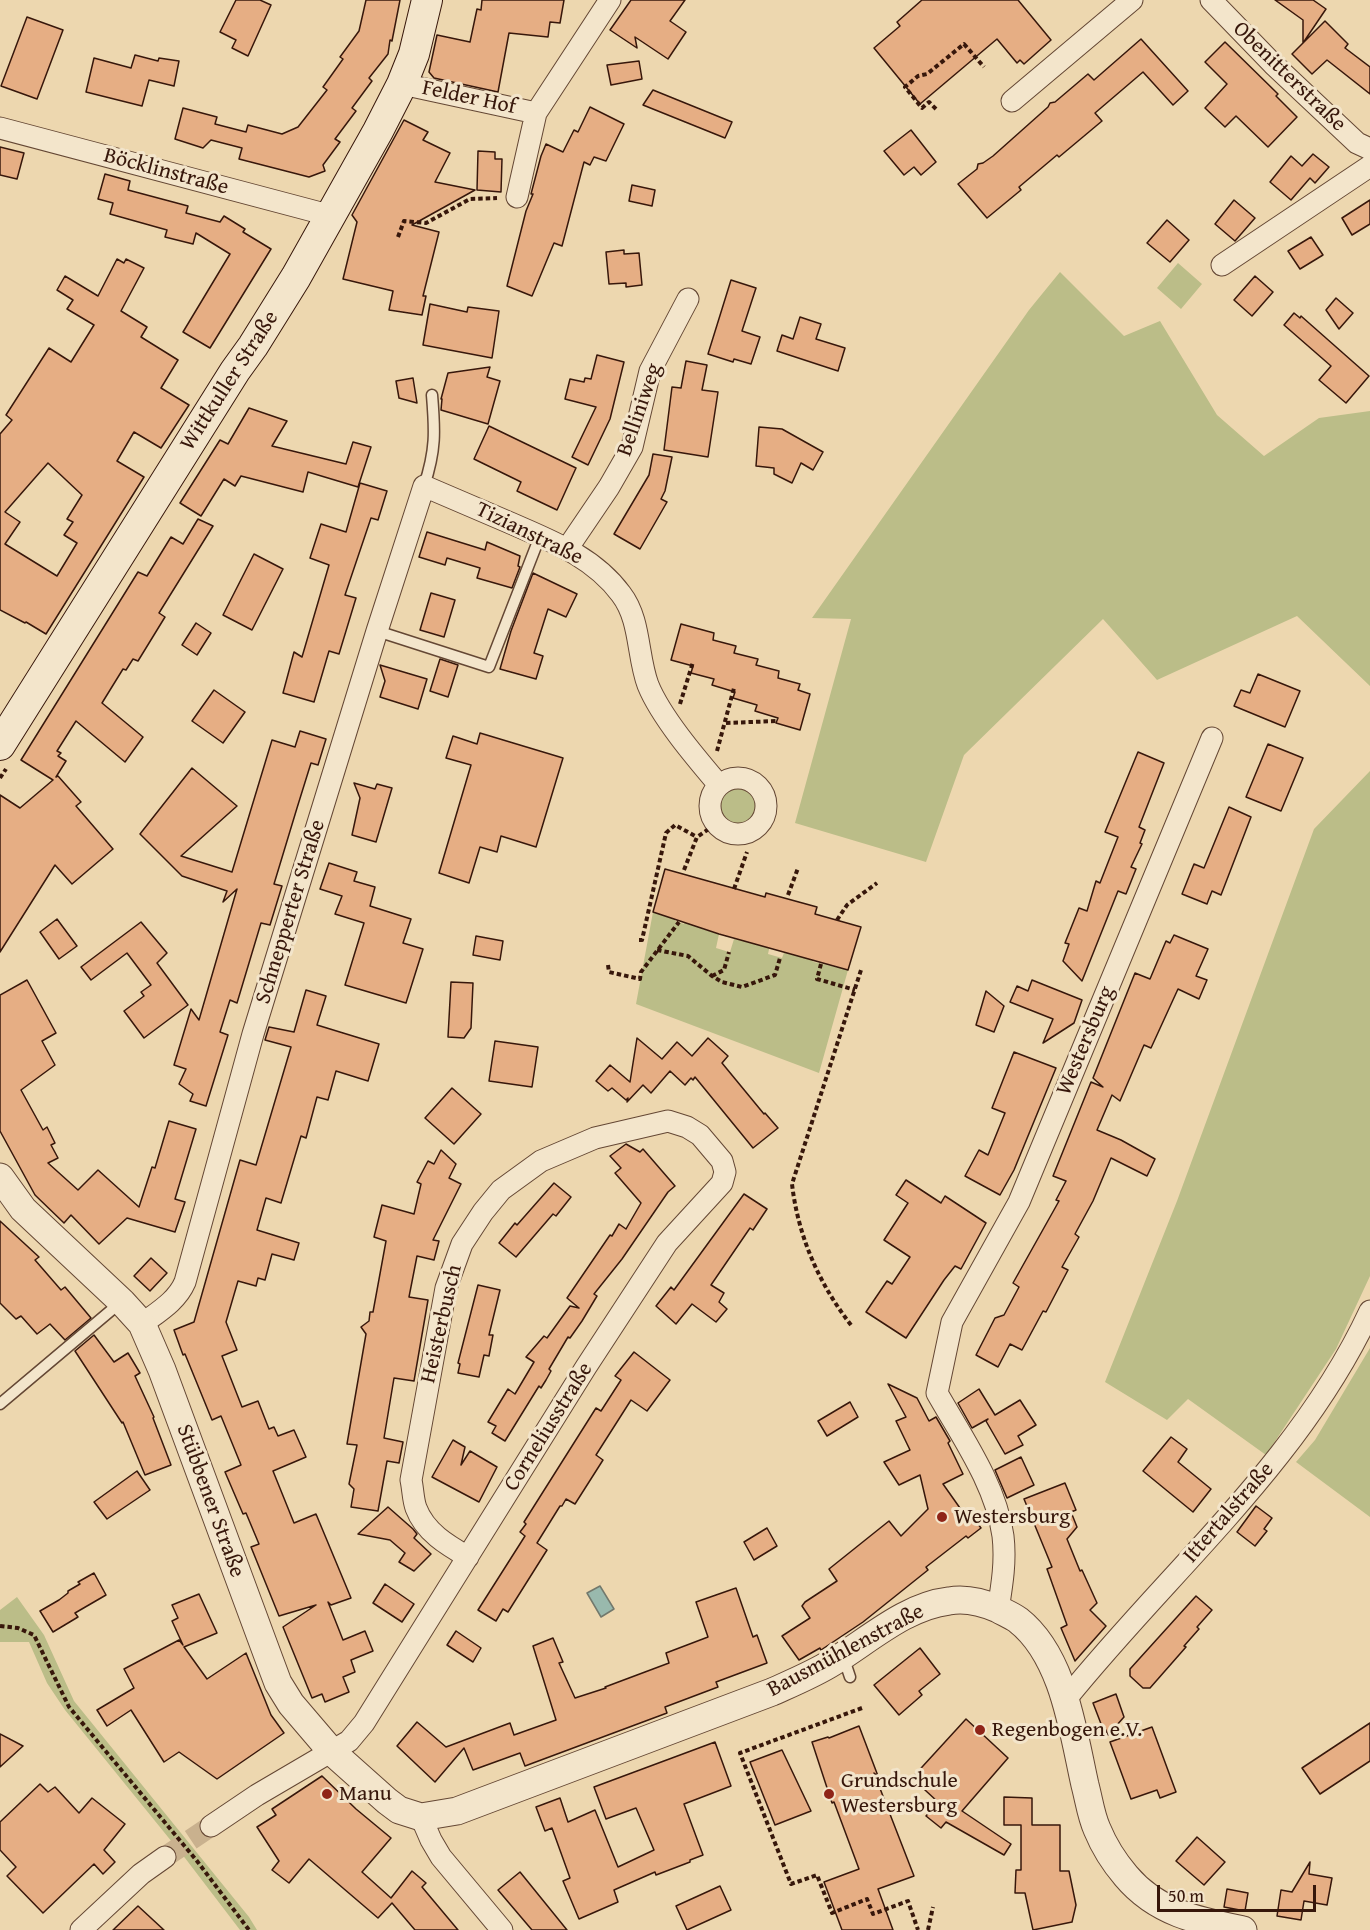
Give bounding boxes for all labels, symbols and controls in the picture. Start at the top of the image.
street label: Obenitterstraße [1227,16,1351,138]
street label: Felder Hof [420,75,518,121]
street label: Böcklinstraße [101,143,231,201]
street label: Wittkuller Straße [175,306,285,456]
street label: Belliniweg [612,360,668,460]
street label: Tizianstraße [471,497,587,571]
street label: Schnepperter Straße [250,817,332,1007]
street label: Westersburg [1051,982,1121,1100]
street label: Heisterbusch [416,1262,468,1386]
street label: Corneliusstraße [499,1358,599,1496]
street label: Stübbener Straße [170,1421,250,1581]
street label: Ittertalstraße [1178,1457,1280,1569]
place label: Westersburg [954,1504,1070,1530]
marker: Westersburg [935,1510,949,1524]
street label: Bausmühlenstraße [763,1599,929,1703]
place label: Regenbogen e.V. [992,1717,1142,1743]
marker: Regenbogen e.V. [973,1723,987,1737]
place label: Grundschule Westersburg [841,1768,958,1820]
place label: Manu [339,1781,392,1807]
marker: Manu [320,1787,334,1801]
marker: Grundschule Westersburg [822,1787,836,1801]
scale bar [1160,1873,1319,1911]
text: 50 m [1168,1882,1204,1909]

